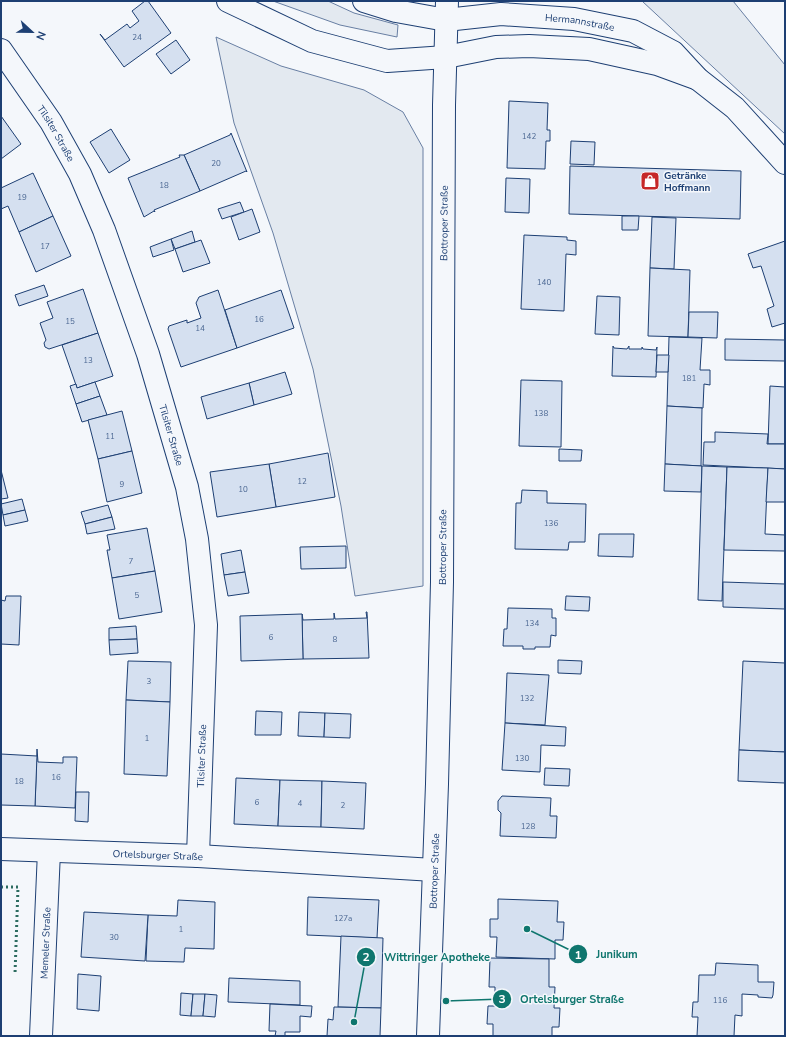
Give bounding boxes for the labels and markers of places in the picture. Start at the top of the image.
place label: Getränke Hoffmann [664,169,711,195]
shop icon: Getränke Hoffmann [639,170,661,192]
callout: Junikum [568,943,645,966]
callout: Wittringer Apotheke [356,945,498,968]
callout: Ortelsburger Straße [492,988,632,1011]

